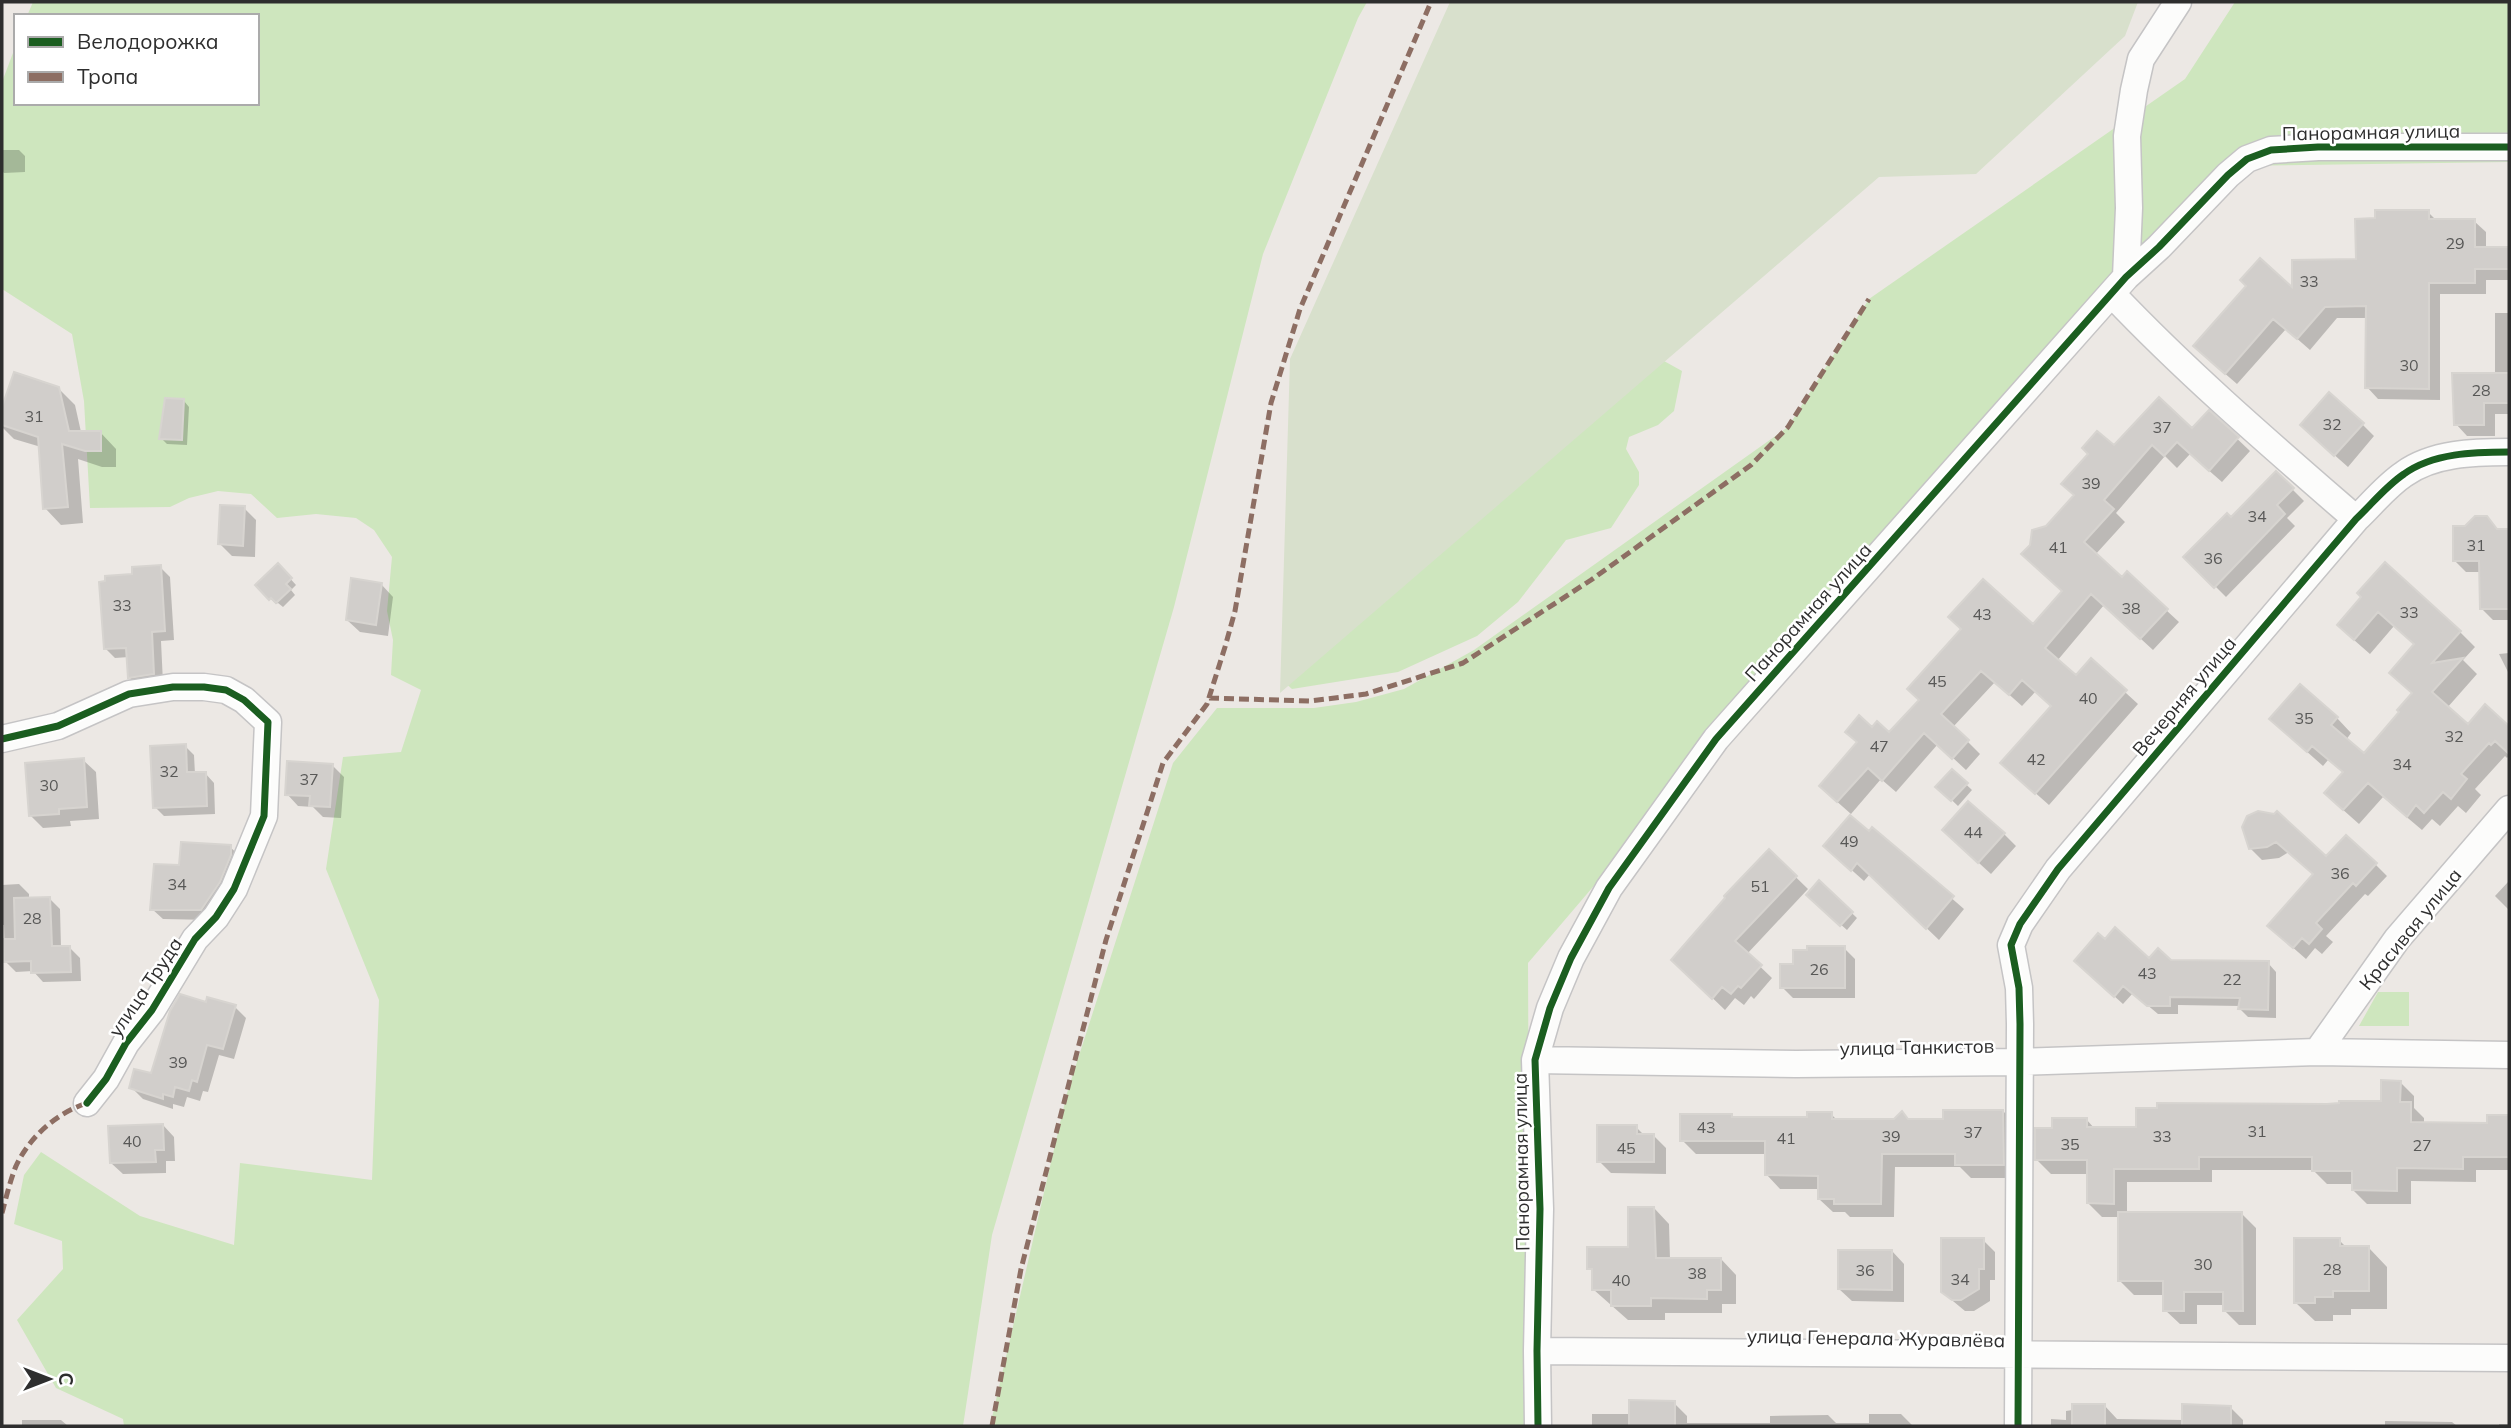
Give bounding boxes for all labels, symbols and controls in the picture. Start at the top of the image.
legend [14,14,259,105]
text: Велодорожка [77,28,219,54]
text: Тропа [77,63,138,89]
street label: Панорамная улица [2282,118,2460,146]
house number: 29 [2445,233,2465,253]
house number: 33 [2299,271,2319,291]
house number: 30 [2399,355,2419,375]
house number: 28 [2471,380,2491,400]
house number: 31 [24,406,44,426]
house number: 32 [2322,414,2342,434]
house number: 37 [2152,417,2172,437]
house number: 39 [2081,473,2101,493]
house number: 34 [2247,506,2267,526]
house number: 31 [2466,535,2486,555]
house number: 41 [2048,537,2068,557]
street label: Панорамная улица [1739,538,1877,686]
house number: 36 [2203,548,2223,568]
house number: 33 [112,595,132,615]
house number: 38 [2121,598,2141,618]
house number: 33 [2399,602,2419,622]
house number: 43 [1972,604,1992,624]
street label: Вечерняя улица [2127,631,2241,761]
house number: 45 [1927,671,1947,691]
house number: 40 [2078,688,2098,708]
house number: 35 [2294,708,2314,728]
house number: 32 [2444,726,2464,746]
house number: 47 [1869,736,1889,756]
house number: 42 [2026,749,2046,769]
house number: 34 [2392,754,2412,774]
house number: 32 [159,761,179,781]
house number: 37 [299,769,319,789]
house number: 30 [39,775,59,795]
house number: 44 [1963,822,1983,842]
house number: 49 [1839,831,1859,851]
house number: 36 [2330,863,2350,883]
street label: Красивая улица [2354,863,2466,995]
house number: 34 [167,874,187,894]
house number: 51 [1750,876,1770,896]
house number: 28 [22,908,42,928]
street label: улица Труда [103,933,187,1041]
house number: 26 [1809,959,1829,979]
house number: 43 [2137,963,2157,983]
house number: 22 [2222,969,2242,989]
street label: улица Танкистов [1839,1034,1995,1060]
house number: 39 [168,1052,188,1072]
street label: Панорамная улица [1507,1073,1535,1251]
house number: 43 [1696,1117,1716,1137]
house number: 31 [2247,1121,2267,1141]
house number: 37 [1963,1122,1983,1142]
house number: 39 [1881,1126,1901,1146]
house number: 33 [2152,1126,2172,1146]
house number: 41 [1776,1128,1796,1148]
house number: 40 [122,1131,142,1151]
house number: 35 [2060,1134,2080,1154]
house number: 27 [2412,1135,2432,1155]
house number: 45 [1616,1138,1636,1158]
house number: 30 [2193,1254,2213,1274]
house number: 28 [2322,1259,2342,1279]
house number: 36 [1855,1260,1875,1280]
house number: 38 [1687,1263,1707,1283]
house number: 34 [1950,1269,1970,1289]
house number: 40 [1611,1270,1631,1290]
street label: улица Генерала Журавлёва [1747,1324,2005,1352]
north arrow [14,1344,84,1414]
text: С [54,1372,78,1386]

